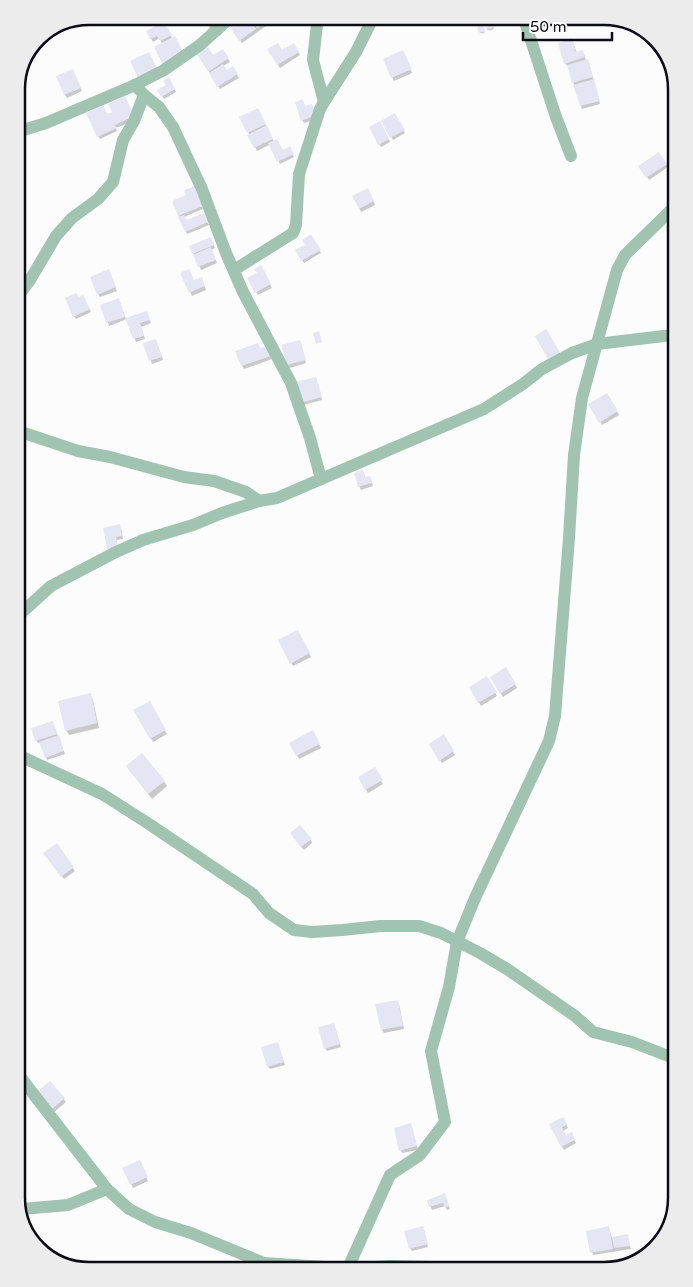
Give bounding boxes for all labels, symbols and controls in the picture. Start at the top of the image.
scale bar [523,10,612,42]
text: 50 m [530,18,567,36]

